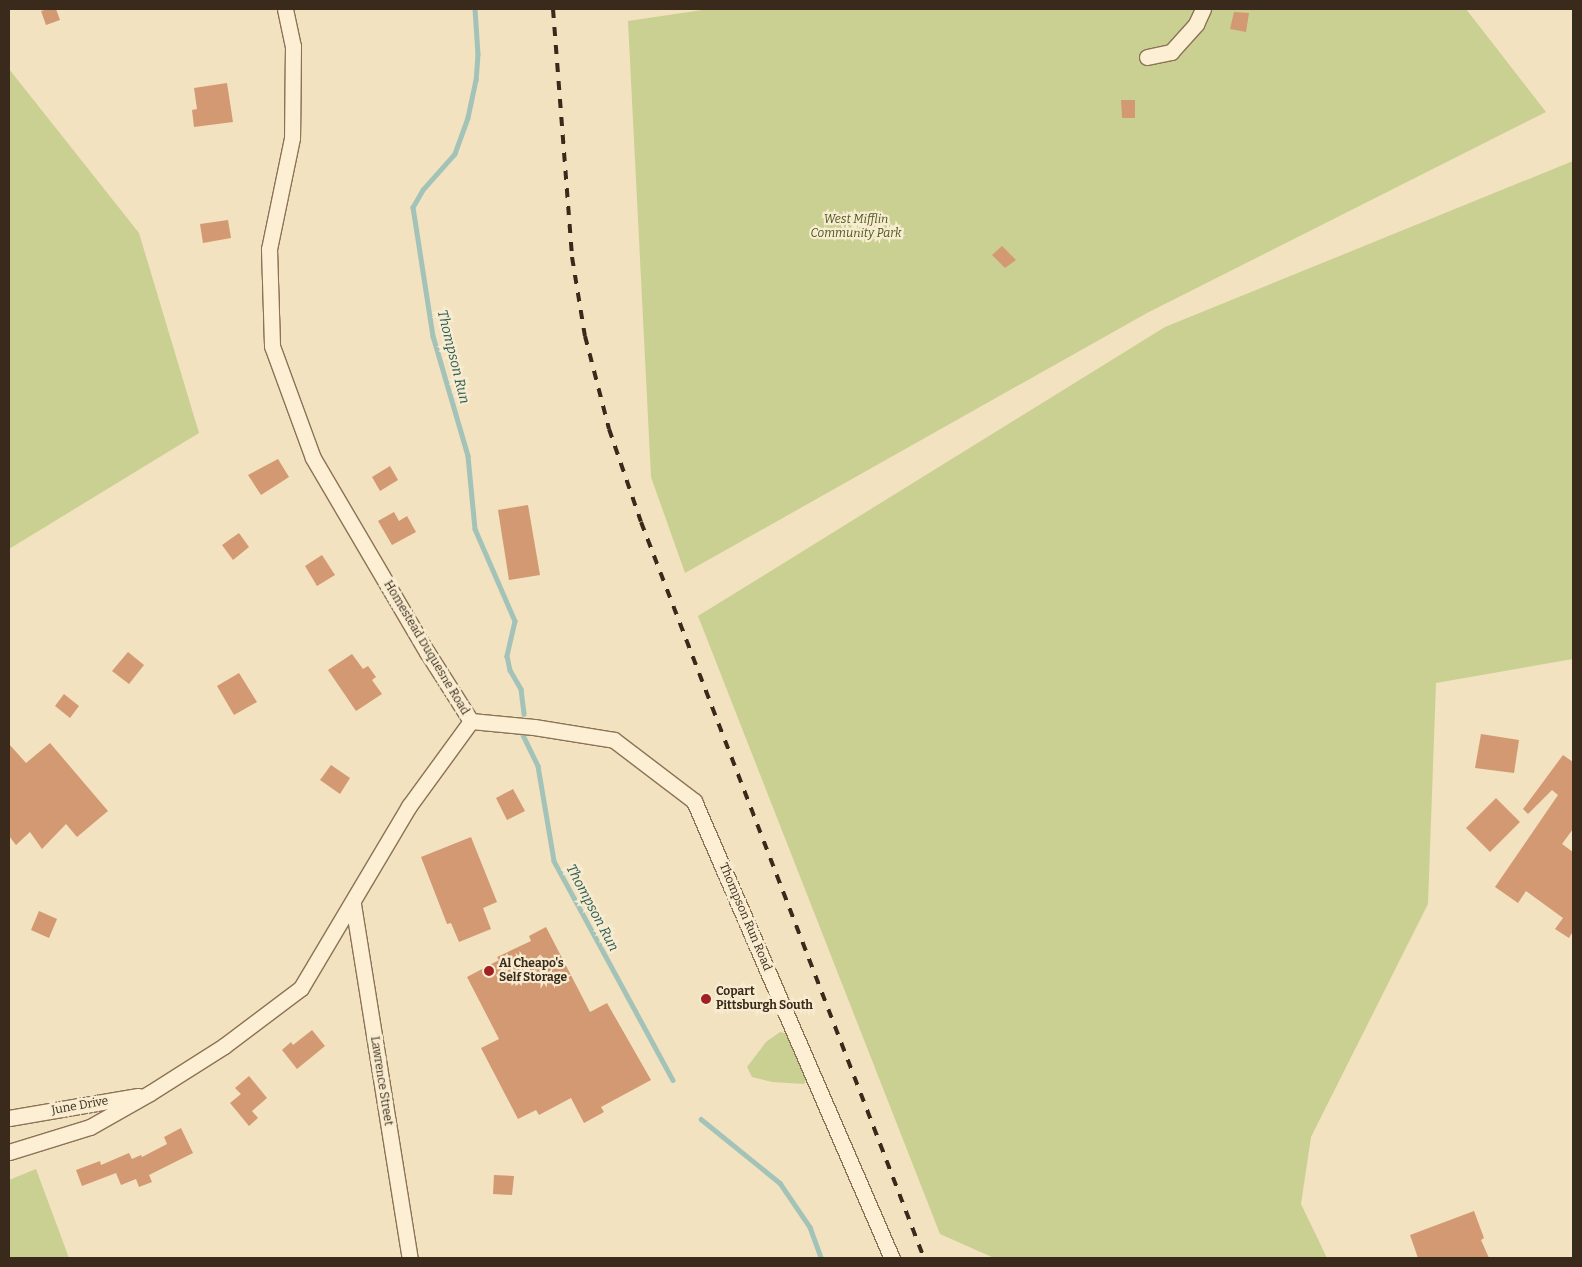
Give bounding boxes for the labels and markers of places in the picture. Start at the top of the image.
place label: Al Cheapo's Self Storage [499,957,567,985]
marker: Al Cheapo's Self Storage [483,965,495,977]
place label: Copart Pittsburgh South [716,985,813,1013]
marker: Copart Pittsburgh South [700,993,712,1005]

